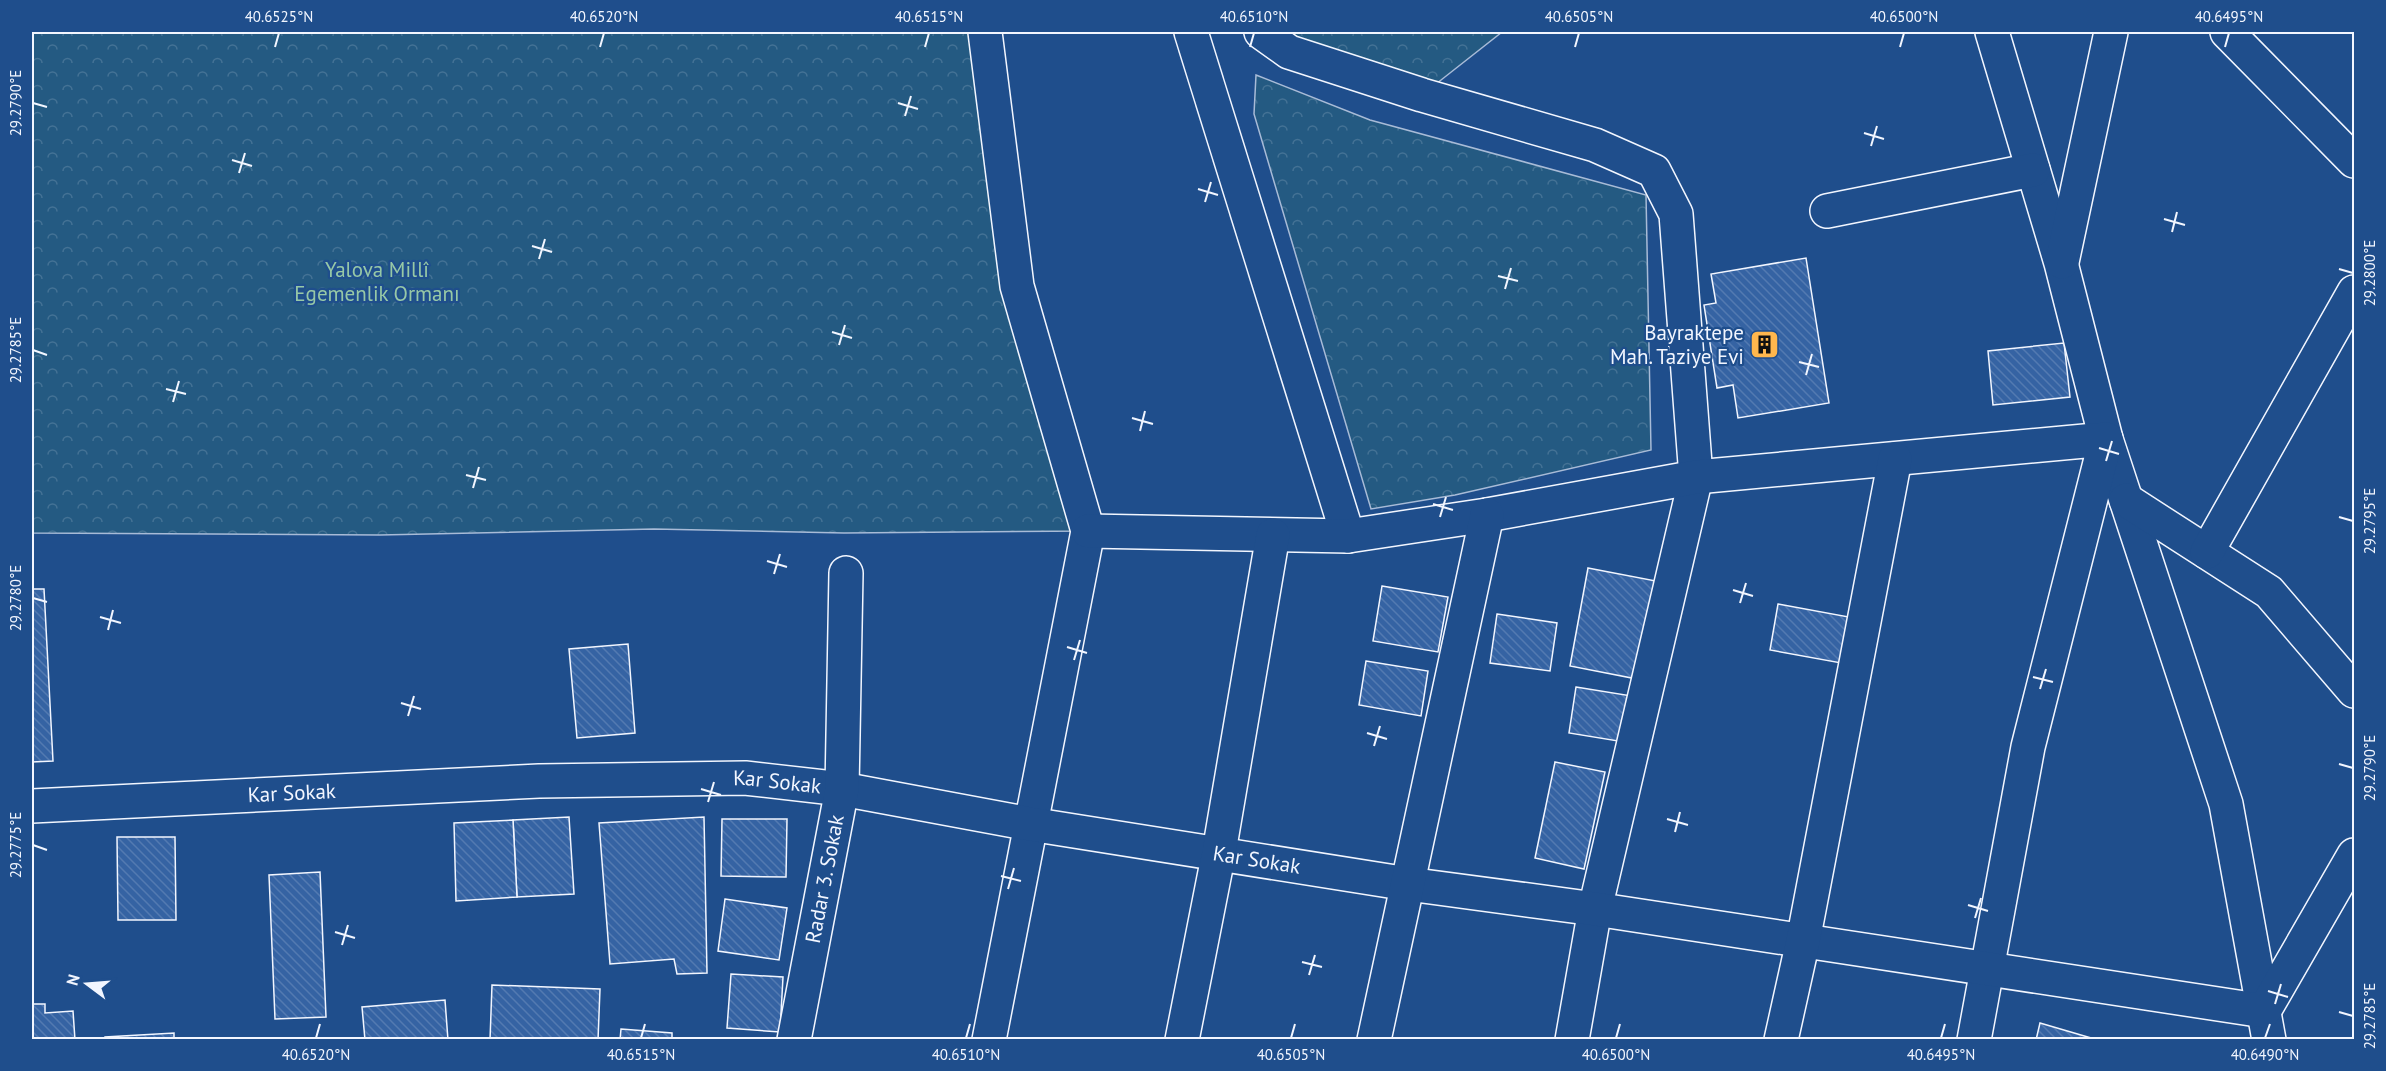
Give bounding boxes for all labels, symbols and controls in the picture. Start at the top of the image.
text: 40.6525°N [245,7,313,26]
text: 40.6520°N [570,7,638,26]
text: 40.6515°N [895,7,963,26]
text: 40.6510°N [1220,7,1288,26]
text: 40.6505°N [1545,7,1613,26]
text: 40.6500°N [1870,7,1938,26]
text: 40.6495°N [2195,7,2263,26]
text: 29.2790°E [6,70,25,136]
text: 29.2800°E [2360,240,2379,306]
park label: Yalova Millî Egemenlik Ormanı [294,256,460,307]
text: 29.2785°E [6,317,25,383]
place label: Bayraktepe Mah. Taziye Evi [1610,319,1744,370]
building icon: Bayraktepe Mah. Taziye Evi [1749,329,1781,361]
text: 29.2795°E [2360,488,2379,554]
text: 29.2780°E [6,565,25,631]
text: 29.2790°E [2360,735,2379,801]
street label: Kar Sokak [733,764,823,800]
street label: Kar Sokak [247,777,336,808]
text: 29.2775°E [6,812,25,878]
street label: Radar 3. Sokak [799,812,850,945]
street label: Kar Sokak [1211,839,1303,880]
north arrow [57,954,117,1014]
text: N [62,972,84,988]
text: 29.2785°E [2360,983,2379,1049]
text: 40.6520°N [282,1045,350,1064]
text: 40.6515°N [607,1045,675,1064]
text: 40.6510°N [932,1045,1000,1064]
text: 40.6505°N [1257,1045,1325,1064]
text: 40.6500°N [1582,1045,1650,1064]
text: 40.6495°N [1907,1045,1975,1064]
text: 40.6490°N [2231,1045,2299,1064]

